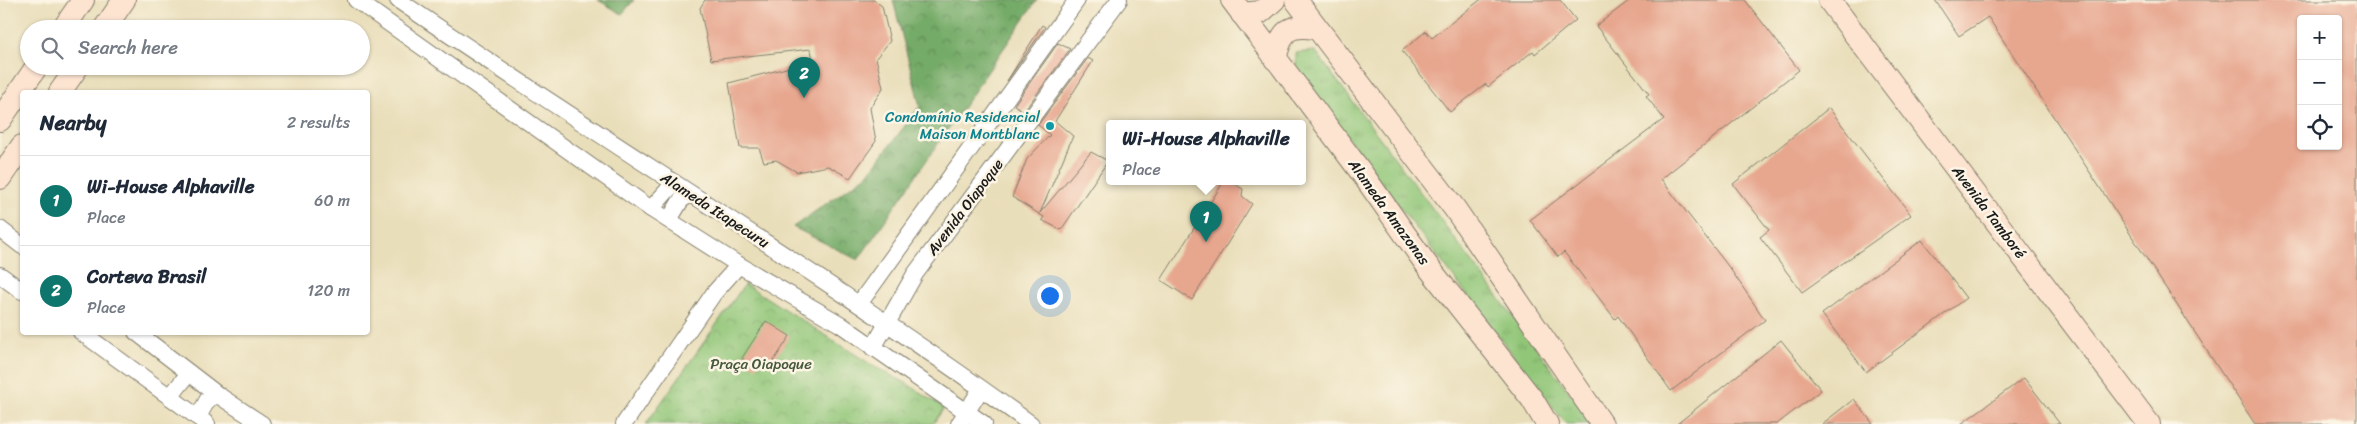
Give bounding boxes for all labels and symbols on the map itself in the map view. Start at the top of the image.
pin: 2 [788,57,820,98]
place label: Condomínio Residencial Maison Montblanc [885,104,1041,147]
marker: Condomínio Residencial Maison Montblanc [1044,120,1056,132]
street label: Alameda Amazonas [1341,152,1437,271]
street label: Avenida Oiapoque [919,153,1010,262]
street label: Avenida Tamboré [1944,159,2033,265]
street label: Alameda Itapecuru [654,164,775,255]
pin: 1 [1190,201,1222,242]
your location [1037,283,1063,309]
park label: Praça Oiapoque [710,351,812,377]

